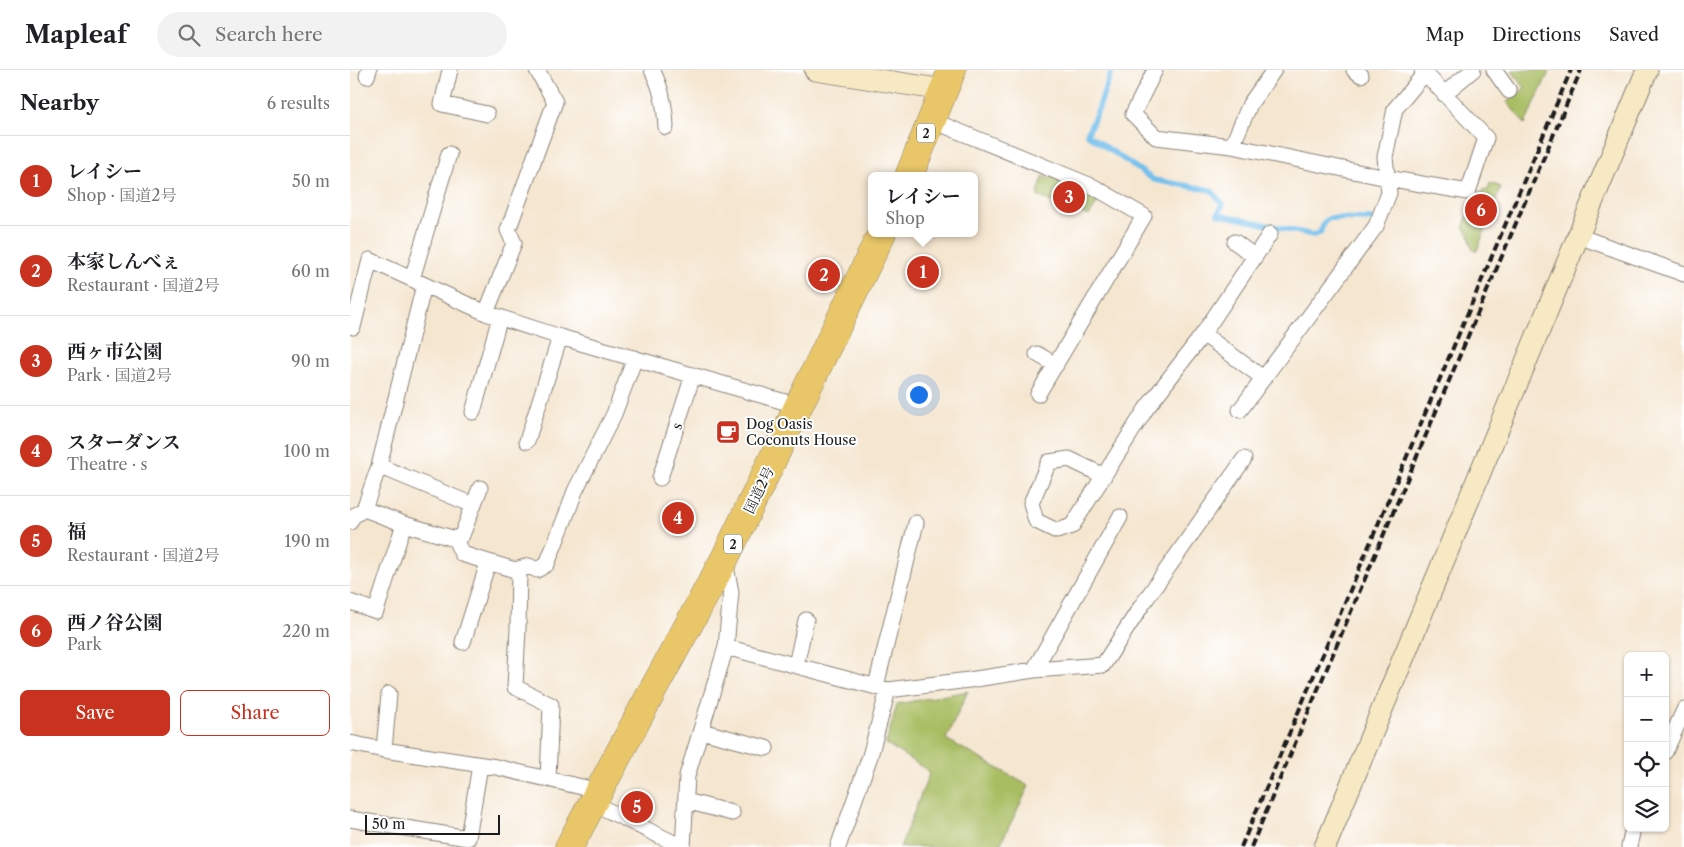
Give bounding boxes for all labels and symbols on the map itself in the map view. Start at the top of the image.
road number: 2 [917,124,935,142]
pin: 3 [1053,178,1085,216]
pin: 6 [1465,191,1497,229]
pin: 1 [907,253,939,291]
pin: 2 [808,256,840,294]
your location [906,382,932,408]
place label: Dog Oasis Coconuts House [746,415,856,449]
cafe icon: Dog Oasis Coconuts House [715,419,741,445]
street label: s [667,420,687,432]
street label: 国道2号 [740,464,778,516]
pin: 4 [662,499,694,537]
road number: 2 [724,534,742,554]
pin: 5 [621,788,653,826]
scale bar [365,812,500,835]

